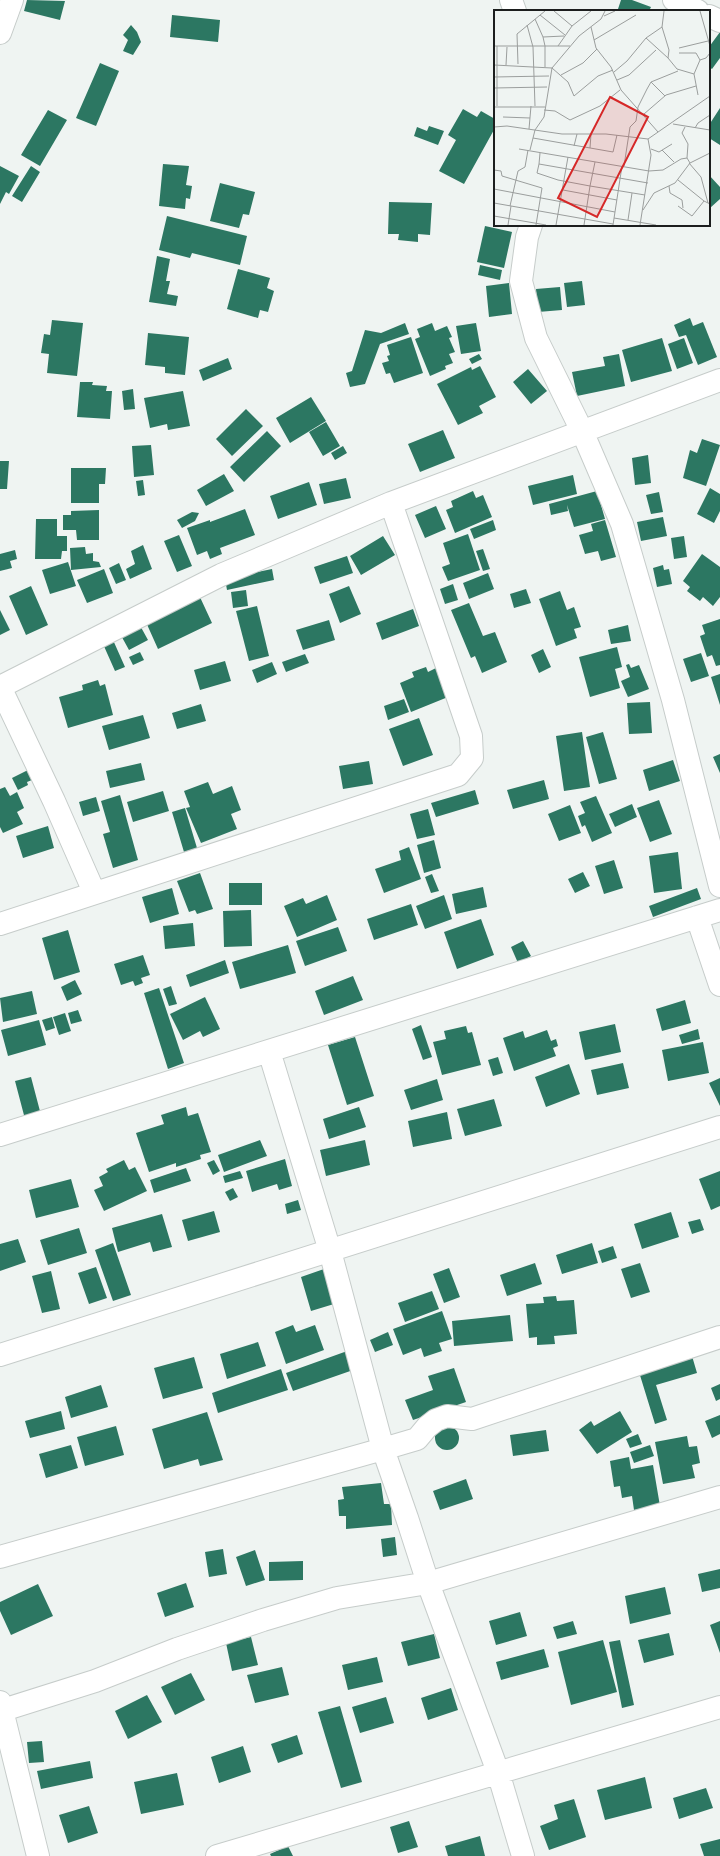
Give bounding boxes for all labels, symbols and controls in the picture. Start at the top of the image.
inset map [494,10,710,226]

